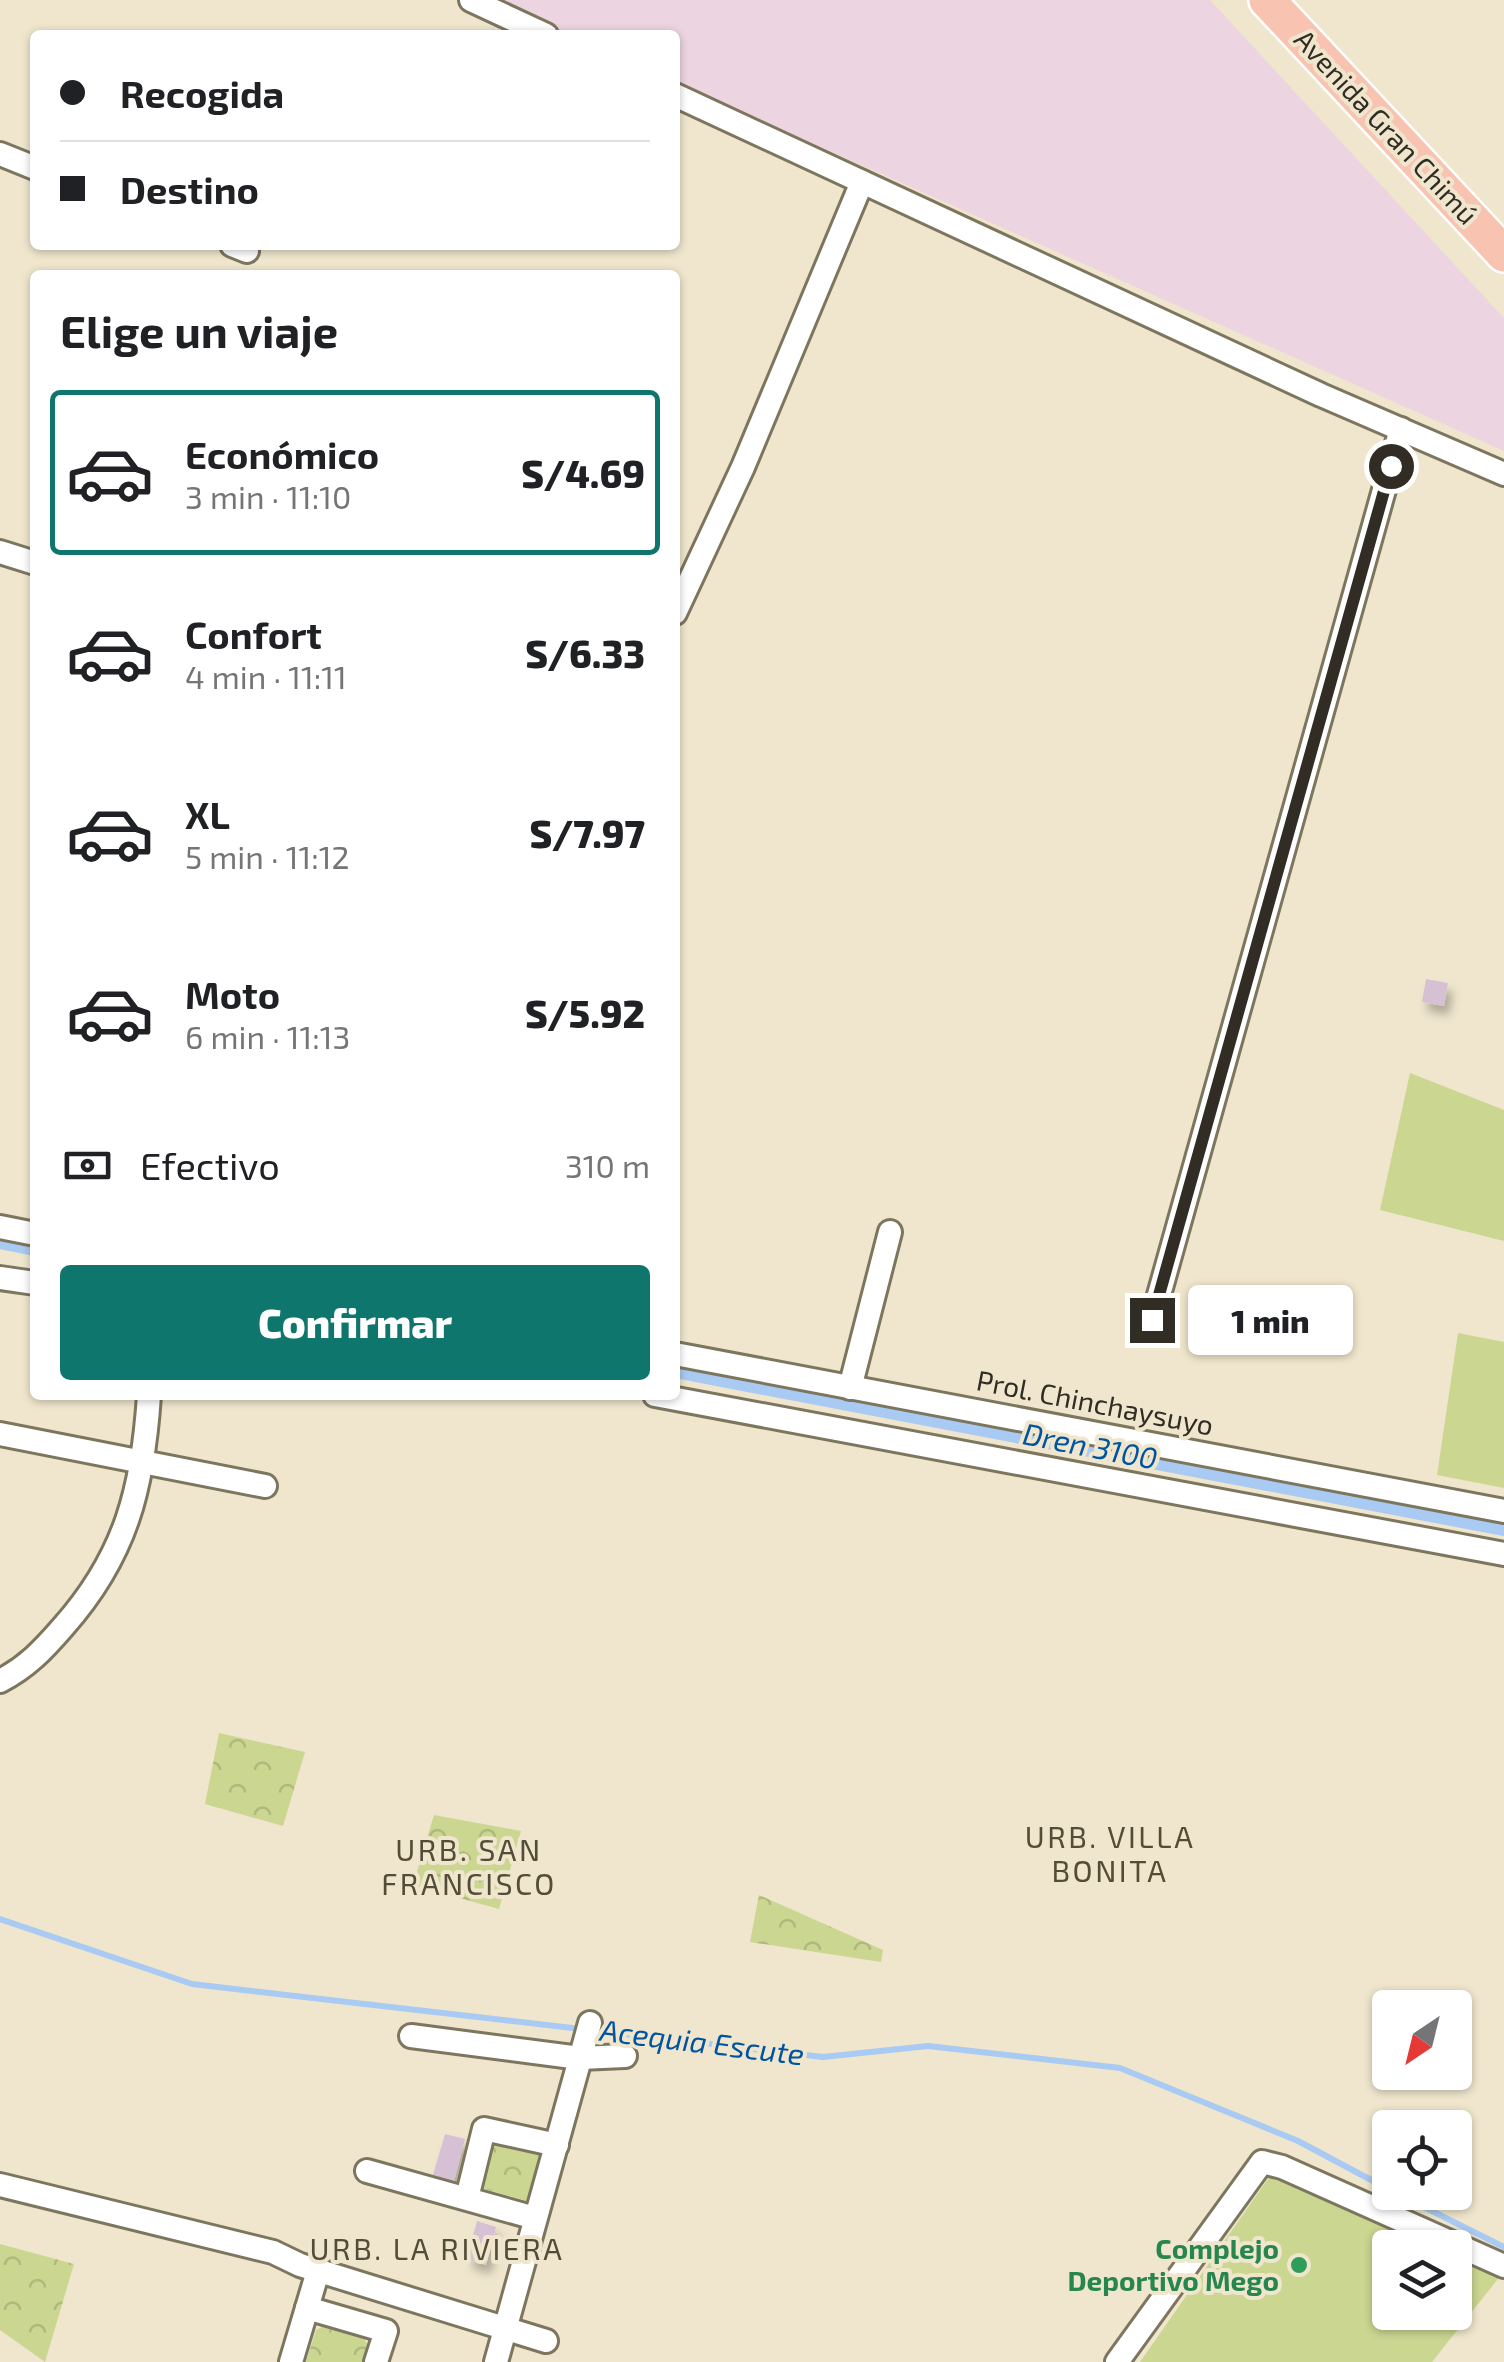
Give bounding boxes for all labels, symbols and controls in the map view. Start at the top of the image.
street label: Avenida Gran Chimú [1288,22,1486,231]
text: Recogida [120,70,284,116]
text: Destino [120,166,259,212]
text: Elige un viaje [60,303,338,357]
icon: car [65,428,155,518]
text: Económico [185,431,379,477]
route start [1369,444,1414,489]
text: S/4.69 [521,450,645,496]
text: 3 min · 11:10 [185,477,351,515]
icon: car [65,608,155,698]
text: Confort [185,611,322,657]
text: S/6.33 [525,630,645,676]
text: 4 min · 11:11 [185,657,347,695]
icon: car [65,788,155,878]
text: XL [185,791,230,837]
text: S/7.97 [529,810,645,856]
text: 5 min · 11:12 [185,837,349,875]
icon: car [65,968,155,1058]
text: Moto [185,971,280,1017]
text: S/5.92 [525,990,645,1036]
text: 6 min · 11:13 [185,1017,350,1055]
icon: cash [60,1138,115,1193]
text: Efectivo [140,1142,280,1188]
text: 310 m [565,1146,650,1184]
button: Confirmar [60,1265,650,1380]
callout: 1 min [1187,1285,1352,1355]
route end [1130,1298,1175,1343]
text: 1 min [1231,1301,1310,1339]
street label: Prol. Chinchaysuyo [974,1362,1217,1442]
water label: Dren 3100 [1020,1414,1161,1476]
district label: URB. VILLA BONITA [1025,1818,1195,1888]
district label: URB. SAN FRANCISCO [381,1831,557,1901]
north arrow [1372,1990,1472,2090]
map controls [1372,1990,1472,2330]
water label: Acequia Escute [597,2011,806,2071]
button: locate [1372,2110,1472,2210]
district label: URB. LA RIVIERA [310,2230,564,2266]
button: layers [1372,2230,1472,2330]
place label: Complejo Deportivo Mego [1067,2231,1279,2297]
marker: Complejo Deportivo Mego [1288,2254,1310,2276]

